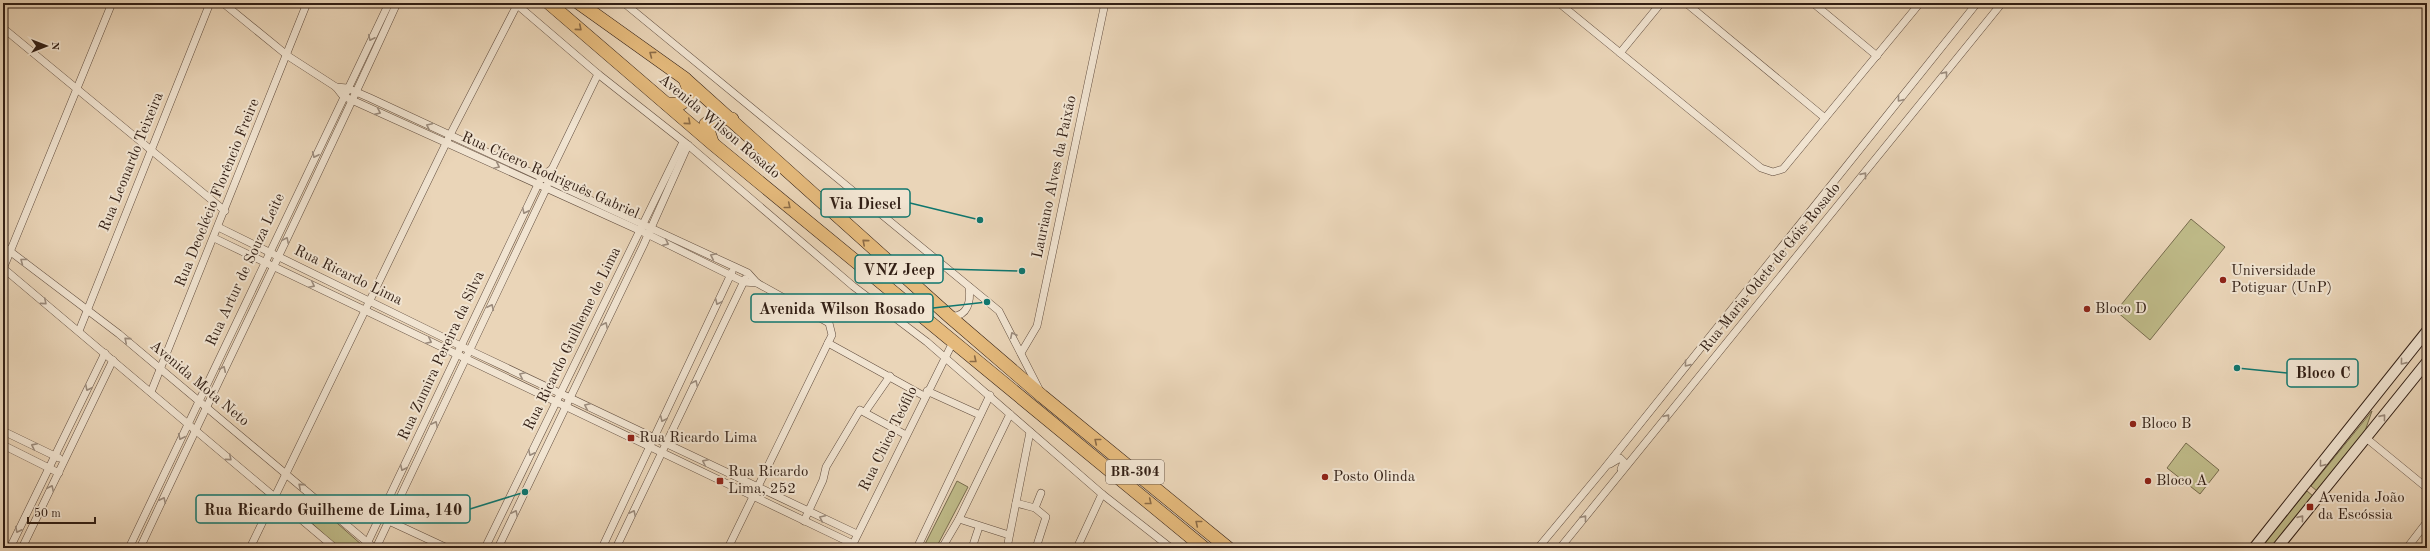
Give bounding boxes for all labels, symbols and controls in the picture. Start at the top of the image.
one-way arrow [575,23,582,30]
north arrow [26,26,66,66]
one-way arrow [368,34,376,41]
text: N [49,42,60,51]
one-way arrow [649,52,656,59]
street label: Avenida Wilson Rosado [655,72,783,182]
one-way arrow [1941,72,1948,79]
street label: Rua Leonardo Teixeira [97,90,167,234]
street label: Lauriano Alves da Paixão [1030,94,1080,260]
one-way arrow [1898,94,1905,101]
street label: Rua Deoclécio Florêncio Freire [173,97,263,289]
one-way arrow [374,107,382,115]
one-way arrow [683,118,691,125]
one-way arrow [426,123,434,131]
street label: Rua Cícero Rodriguês Gabriel [459,130,641,222]
one-way arrow [312,151,320,158]
one-way arrow [492,161,500,169]
one-way arrow [1859,173,1866,180]
street label: Rua Maria Odete de Góis Rosado [1698,180,1844,356]
callout: Via Diesel [821,189,910,217]
street label: Rua Artur de Souza Leite [204,191,288,349]
text: Via Diesel [829,197,902,213]
one-way arrow [783,201,790,208]
one-way arrow [522,207,530,214]
one-way arrow [281,236,289,244]
one-way arrow [661,239,669,246]
one-way arrow [862,239,869,246]
street label: Rua Ricardo Lima [292,243,405,309]
street label: Rua Ricardo Guilheme de Lima [522,244,624,433]
one-way arrow [709,253,717,261]
callout: VNZ Jeep [855,255,943,283]
one-way arrow [21,259,28,266]
text: VNZ Jeep [863,263,935,279]
place label: Universidade Potiguar (UnP) [2231,264,2332,296]
street label: Rua Zumira Pereira da Silva [396,269,488,443]
marker: Universidade Potiguar (UnP) [2218,275,2228,285]
one-way arrow [308,280,315,288]
callout: Avenida Wilson Rosado [751,294,933,322]
one-way arrow [715,297,723,305]
one-way arrow [39,298,46,305]
text: Avenida Wilson Rosado [759,302,925,318]
place label: Bloco D [2095,302,2147,317]
one-way arrow [486,304,494,311]
marker: Bloco D [2082,304,2092,314]
one-way arrow [600,322,608,329]
one-way arrow [1010,332,1018,340]
one-way arrow [425,336,433,344]
one-way arrow [124,338,131,345]
street label: Avenida Mota Neto [147,338,251,430]
one-way arrow [970,355,977,362]
one-way arrow [2400,357,2407,364]
callout: Bloco C [2287,359,2358,387]
one-way arrow [1685,360,1692,367]
one-way arrow [218,366,226,374]
text: Bloco C [2296,366,2350,382]
one-way arrow [519,372,526,380]
one-way arrow [690,380,698,387]
one-way arrow [85,384,93,391]
street label: Rua Chico Teófilo [857,384,921,494]
one-way arrow [584,403,592,411]
one-way arrow [2378,414,2385,421]
one-way arrow [660,415,668,423]
one-way arrow [1662,415,1669,422]
place label: Bloco B [2141,417,2191,432]
marker: Bloco B [2128,419,2138,429]
one-way arrow [430,421,438,429]
place label: Rua Ricardo Lima [639,431,758,446]
one-way arrow [178,433,186,440]
marker: Rua Ricardo Lima [626,433,636,443]
one-way arrow [1095,439,1102,446]
one-way arrow [30,443,38,451]
one-way arrow [528,449,536,457]
one-way arrow [224,454,232,461]
one-way arrow [701,459,709,467]
one-way arrow [2319,459,2326,466]
road number: BR-304 [1106,460,1164,484]
one-way arrow [400,463,408,471]
place label: Rua Ricardo Lima, 252 [728,465,809,497]
place label: Posto Olinda [1333,470,1416,485]
marker: Posto Olinda [1320,472,1330,482]
place label: Bloco A [2156,474,2208,489]
marker: Rua Ricardo Lima, 252 [715,476,725,486]
marker: Bloco A [2143,476,2153,486]
one-way arrow [46,484,54,492]
one-way arrow [299,484,306,491]
place label: Avenida João da Escóssia [2318,491,2405,523]
callout: Rua Ricardo Guilheme de Lima, 140 [196,495,470,523]
one-way arrow [158,497,166,504]
one-way arrow [1144,497,1151,504]
scale bar [28,499,95,525]
marker: Avenida João da Escóssia [2305,502,2315,512]
text: Rua Ricardo Guilheme de Lima, 140 [204,503,462,519]
text: 50 m [34,507,61,520]
one-way arrow [510,510,518,517]
one-way arrow [628,510,636,517]
one-way arrow [818,515,826,523]
one-way arrow [1580,515,1587,522]
one-way arrow [2297,515,2304,522]
one-way arrow [1196,521,1203,528]
one-way arrow [15,526,23,533]

